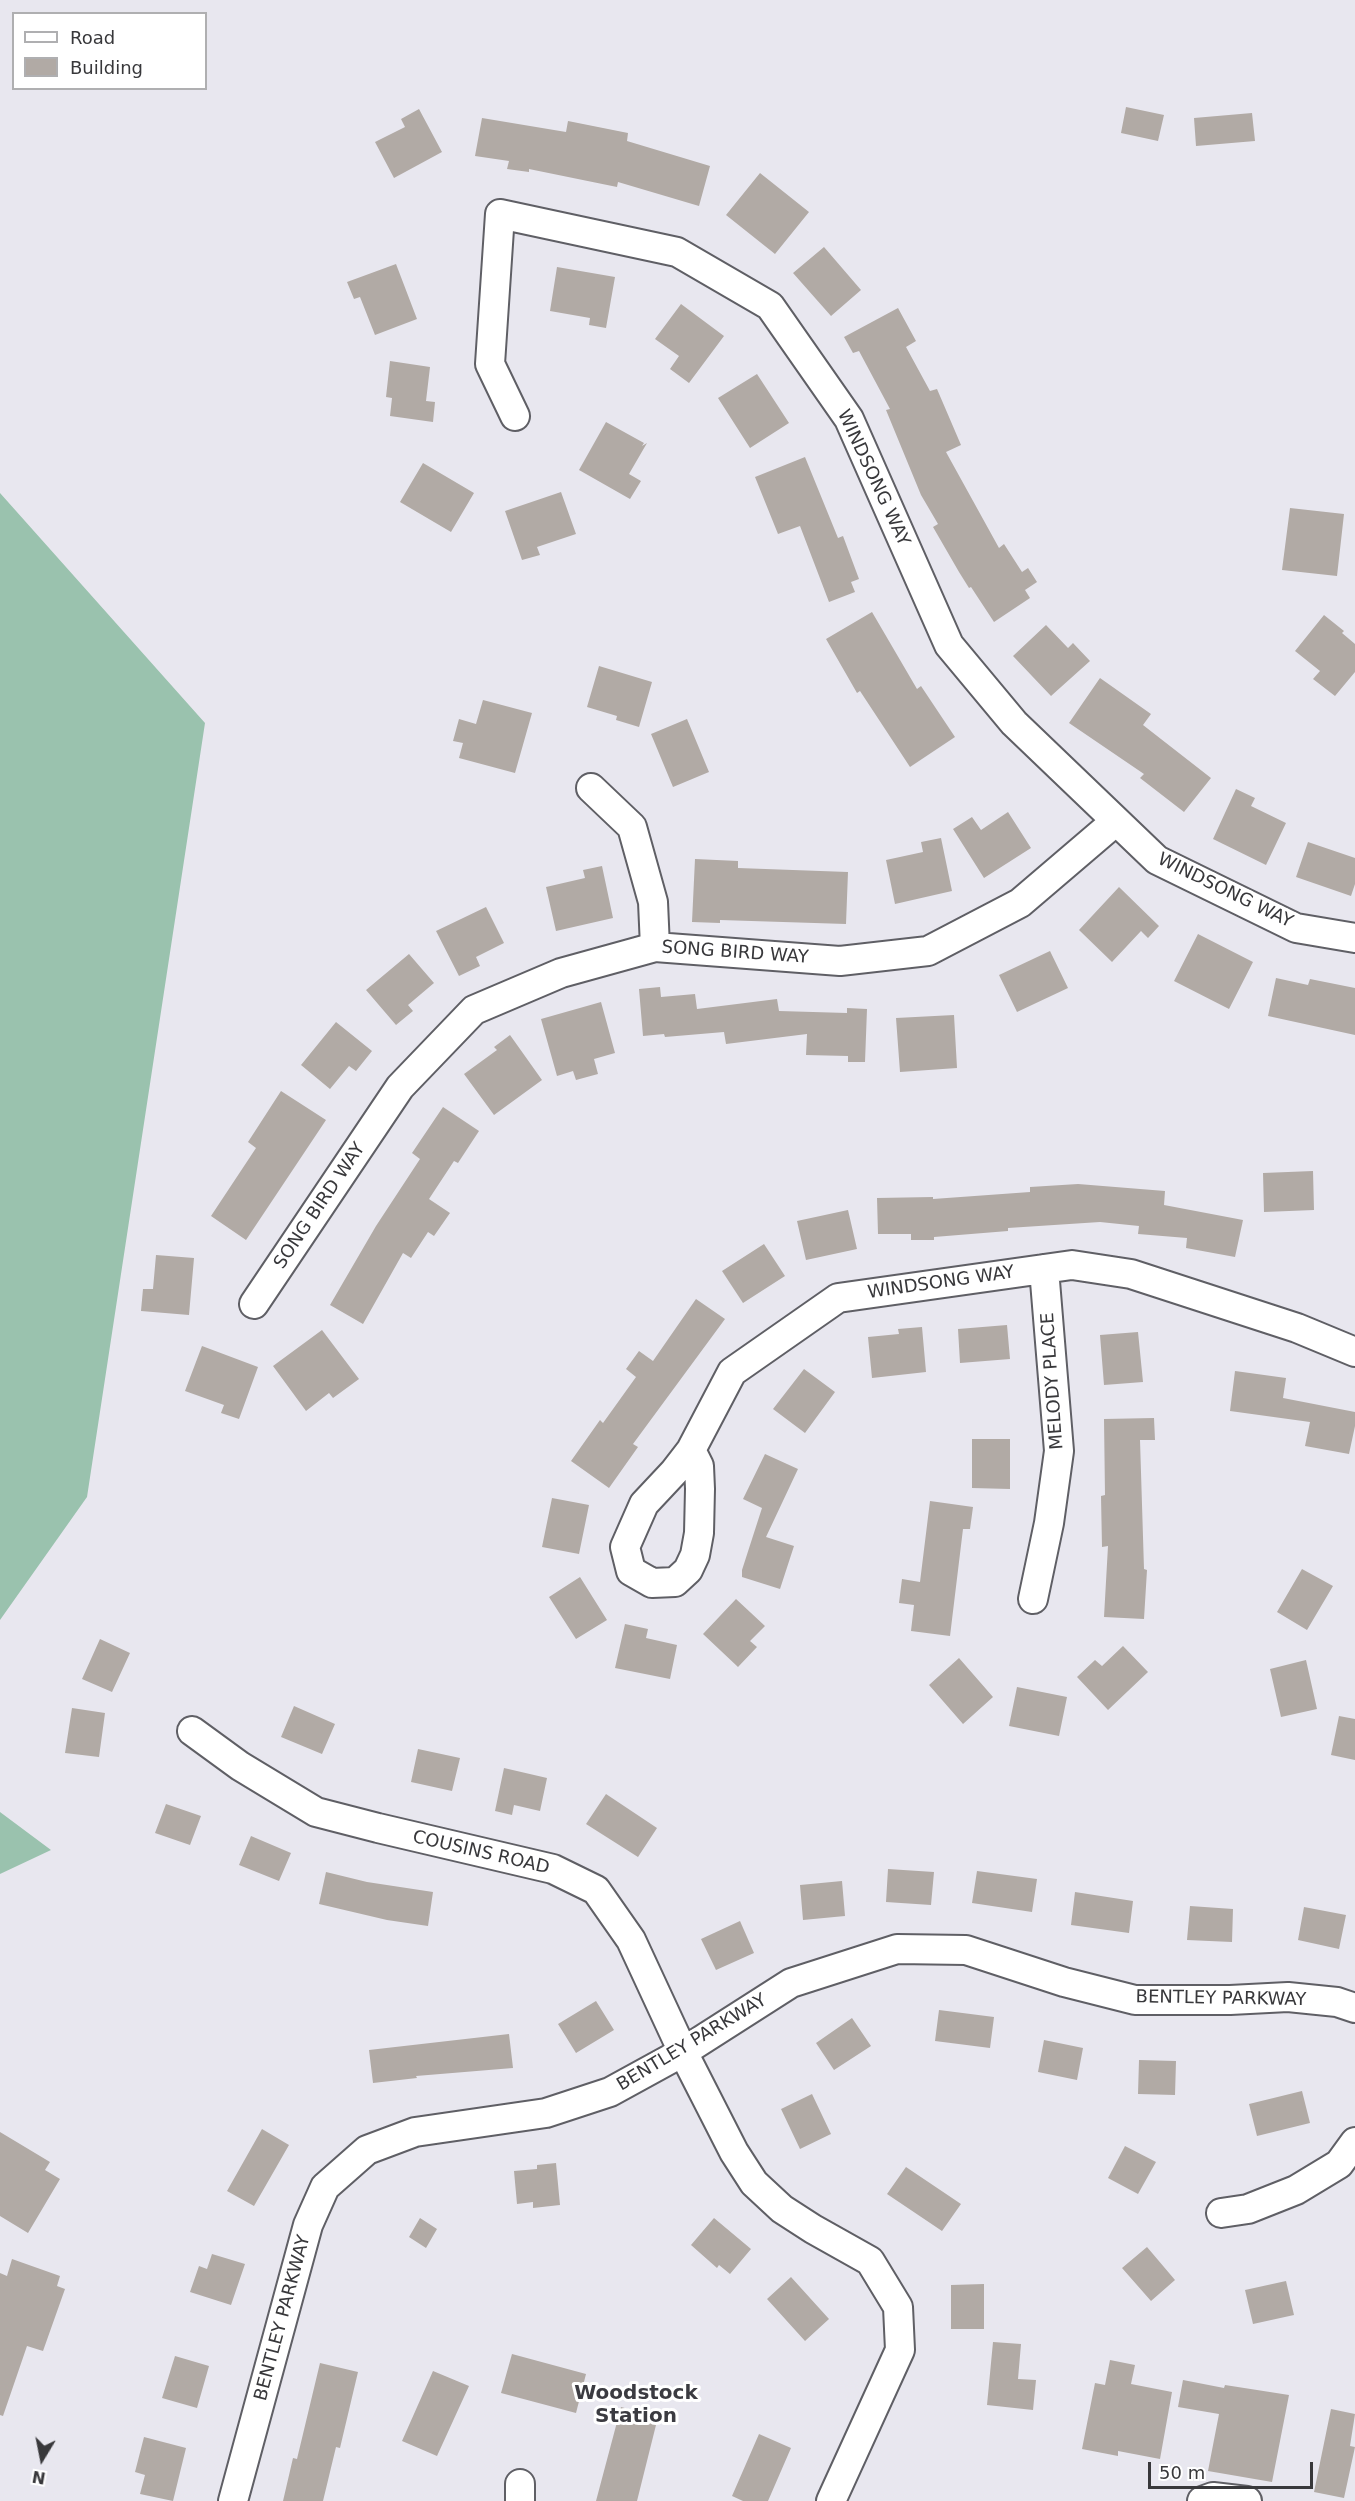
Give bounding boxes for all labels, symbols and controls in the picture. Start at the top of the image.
legend [12,12,207,90]
text: Road [70,27,115,48]
text: Building [70,57,143,78]
street label: WINDSONG WAY [832,406,914,550]
street label: WINDSONG WAY [1154,849,1296,933]
street label: SONG BIRD WAY [661,937,809,969]
street label: SONG BIRD WAY [270,1139,370,1273]
street label: WINDSONG WAY [866,1262,1016,1304]
street label: MELODY PLACE [1037,1312,1069,1450]
street label: COUSINS ROAD [410,1827,552,1879]
street label: BENTLEY PARKWAY [1135,1987,1307,2011]
street label: BENTLEY PARKWAY [613,1990,771,2096]
street label: BENTLEY PARKWAY [250,2233,316,2403]
district label: Woodstock Station [574,2382,698,2429]
north arrow [12,2429,72,2489]
scale bar [1151,2450,1316,2488]
text: 50 m [1159,2462,1205,2483]
text: N [31,2467,47,2488]

